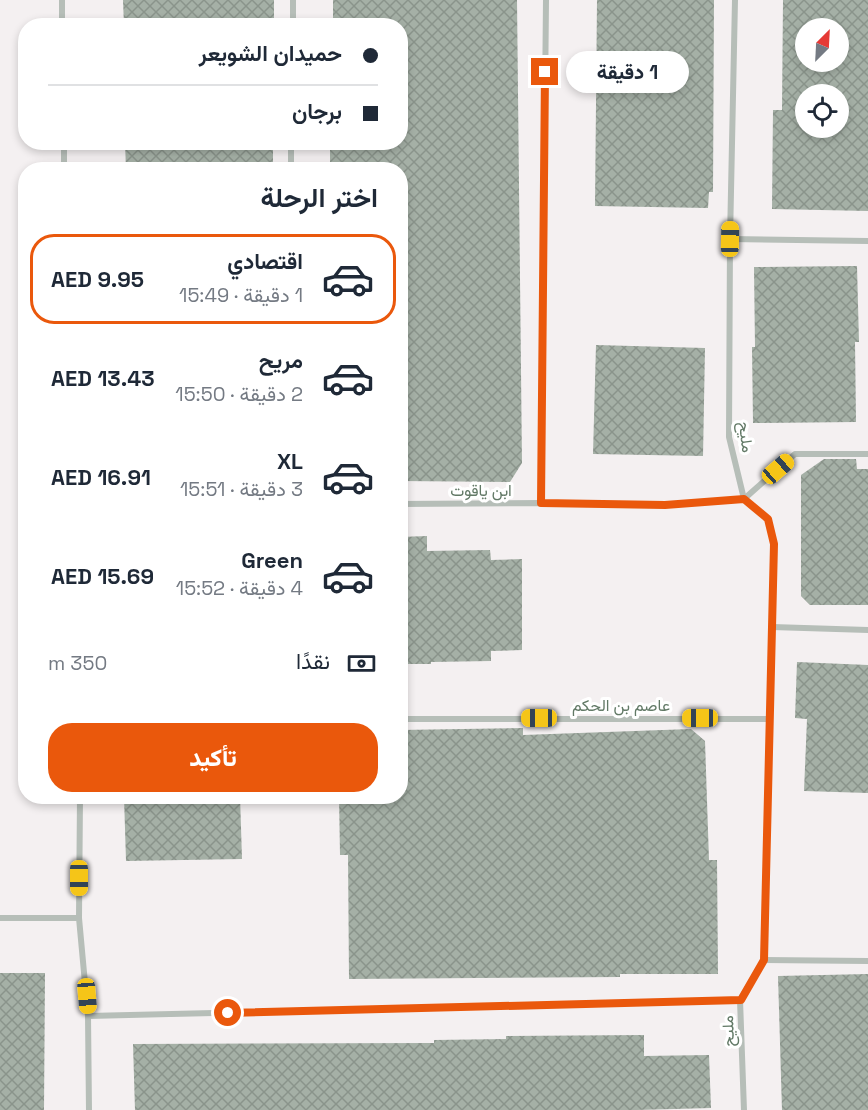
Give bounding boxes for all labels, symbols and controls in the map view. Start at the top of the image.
north arrow [795,18,849,72]
map controls [795,18,849,138]
text: حميدان الشويعر [199,39,342,67]
callout: 1 دقيقة [566,51,689,93]
route end [531,58,558,85]
text: 1 دقيقة [597,59,658,85]
button: locate [795,84,849,138]
text: برجان [292,97,342,125]
text: اختر الرحلة [260,180,378,215]
car [721,221,739,257]
text: اقتصادي [227,247,303,275]
icon: car [321,252,375,306]
text: AED 9.95 [51,265,144,293]
text: 1 دقيقة · 15:49 [179,282,303,308]
text: مريح [259,346,303,374]
icon: car [321,351,375,405]
text: AED 13.43 [51,364,155,392]
text: 2 دقيقة · 15:50 [175,381,303,407]
street label: مليح [733,420,758,454]
text: XL [277,447,303,475]
icon: car [321,450,375,504]
car [759,450,797,488]
text: AED 16.91 [51,463,151,491]
text: 3 دقيقة · 15:51 [180,476,303,502]
street label: ابن ياقوت [450,480,512,501]
text: Green [241,546,303,574]
icon: car [321,549,375,603]
text: AED 15.69 [51,562,154,590]
text: 4 دقيقة · 15:52 [176,575,303,601]
text: نقدًا [296,647,330,675]
icon: cash [345,647,378,680]
text: 350 m [48,650,107,676]
street label: عاصم بن الحكم [572,695,670,716]
car [521,709,557,727]
car [682,709,718,727]
button: تأكيد [48,723,378,792]
car [70,860,88,896]
car [76,977,98,1015]
route start [214,999,241,1026]
street label: مليح [717,1015,740,1047]

